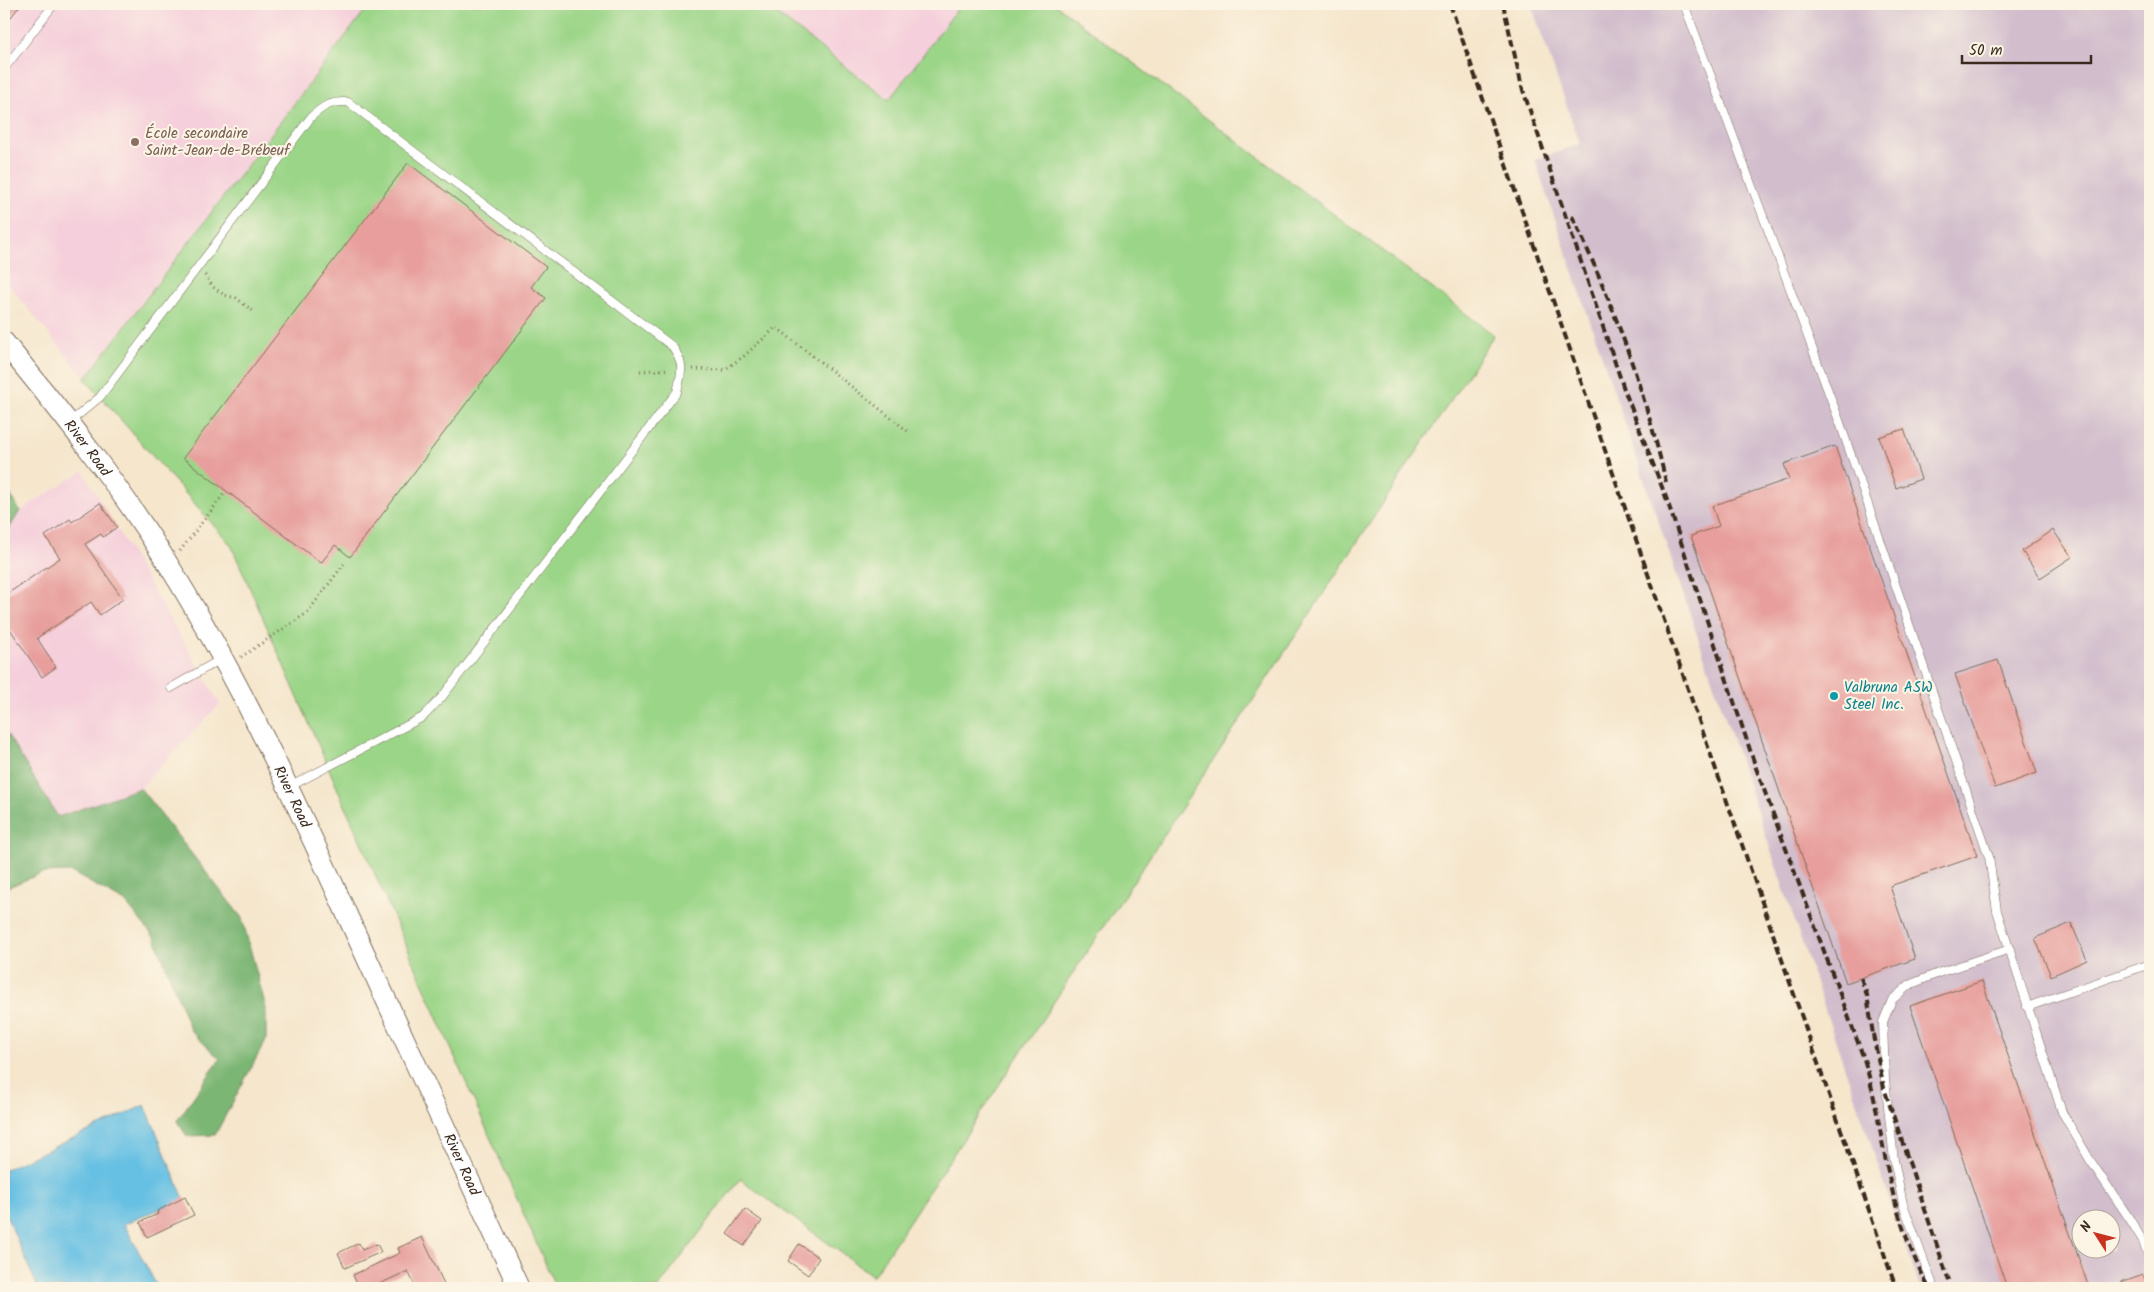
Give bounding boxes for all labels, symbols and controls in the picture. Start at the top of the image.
scale bar [1962,32,2090,64]
text: 50 m [1969,39,2003,63]
place label: École secondaire Saint-Jean-de-Brébeuf [145,122,291,163]
marker: École secondaire Saint-Jean-de-Brébeuf [129,136,141,148]
street label: River Road [57,415,117,483]
place label: Valbruna ASW Steel Inc. [1844,676,1933,717]
marker: Valbruna ASW Steel Inc. [1828,690,1840,702]
street label: River Road [266,762,317,833]
street label: River Road [436,1129,486,1200]
north arrow [2072,1210,2122,1260]
text: N [2075,1217,2098,1237]

